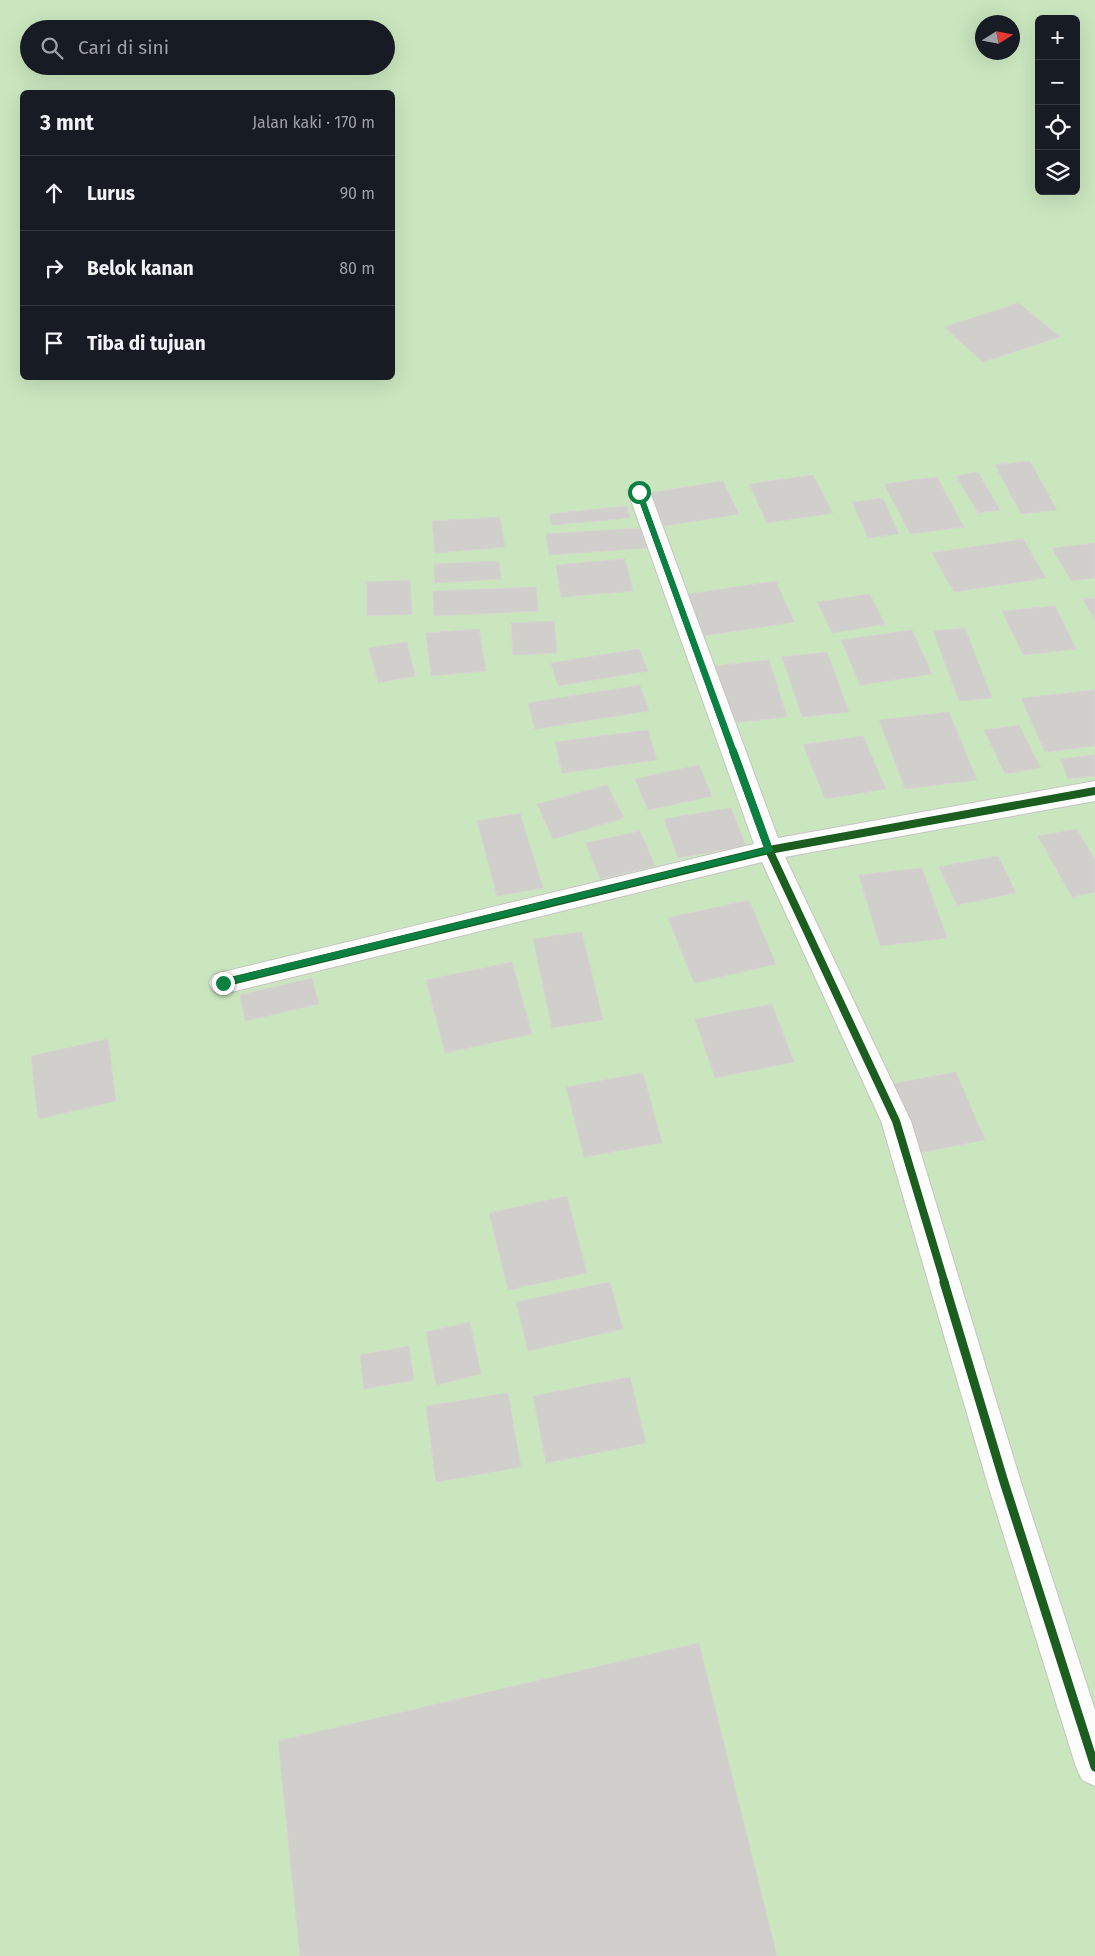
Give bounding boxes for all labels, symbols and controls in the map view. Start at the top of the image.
north arrow [975,15,1020,60]
map controls [1035,15,1080,195]
button: + [1035,15,1080,60]
search box [20,20,395,75]
icon: search [38,34,66,62]
text: Cari di sini [78,36,169,59]
button: − [1035,60,1080,105]
button: locate [1035,105,1080,150]
text: 3 mnt [40,110,94,136]
text: Jalan kaki · 170 m [252,113,375,132]
button: layers [1035,150,1080,195]
icon: ahead [40,179,68,207]
text: Lurus [87,182,135,205]
text: 90 m [340,184,375,203]
icon: right [40,254,68,282]
text: Belok kanan [87,257,194,280]
text: 80 m [339,259,375,278]
icon: arrive [40,329,68,357]
text: Tiba di tujuan [87,332,206,355]
route start [628,481,651,504]
route end [212,972,235,995]

